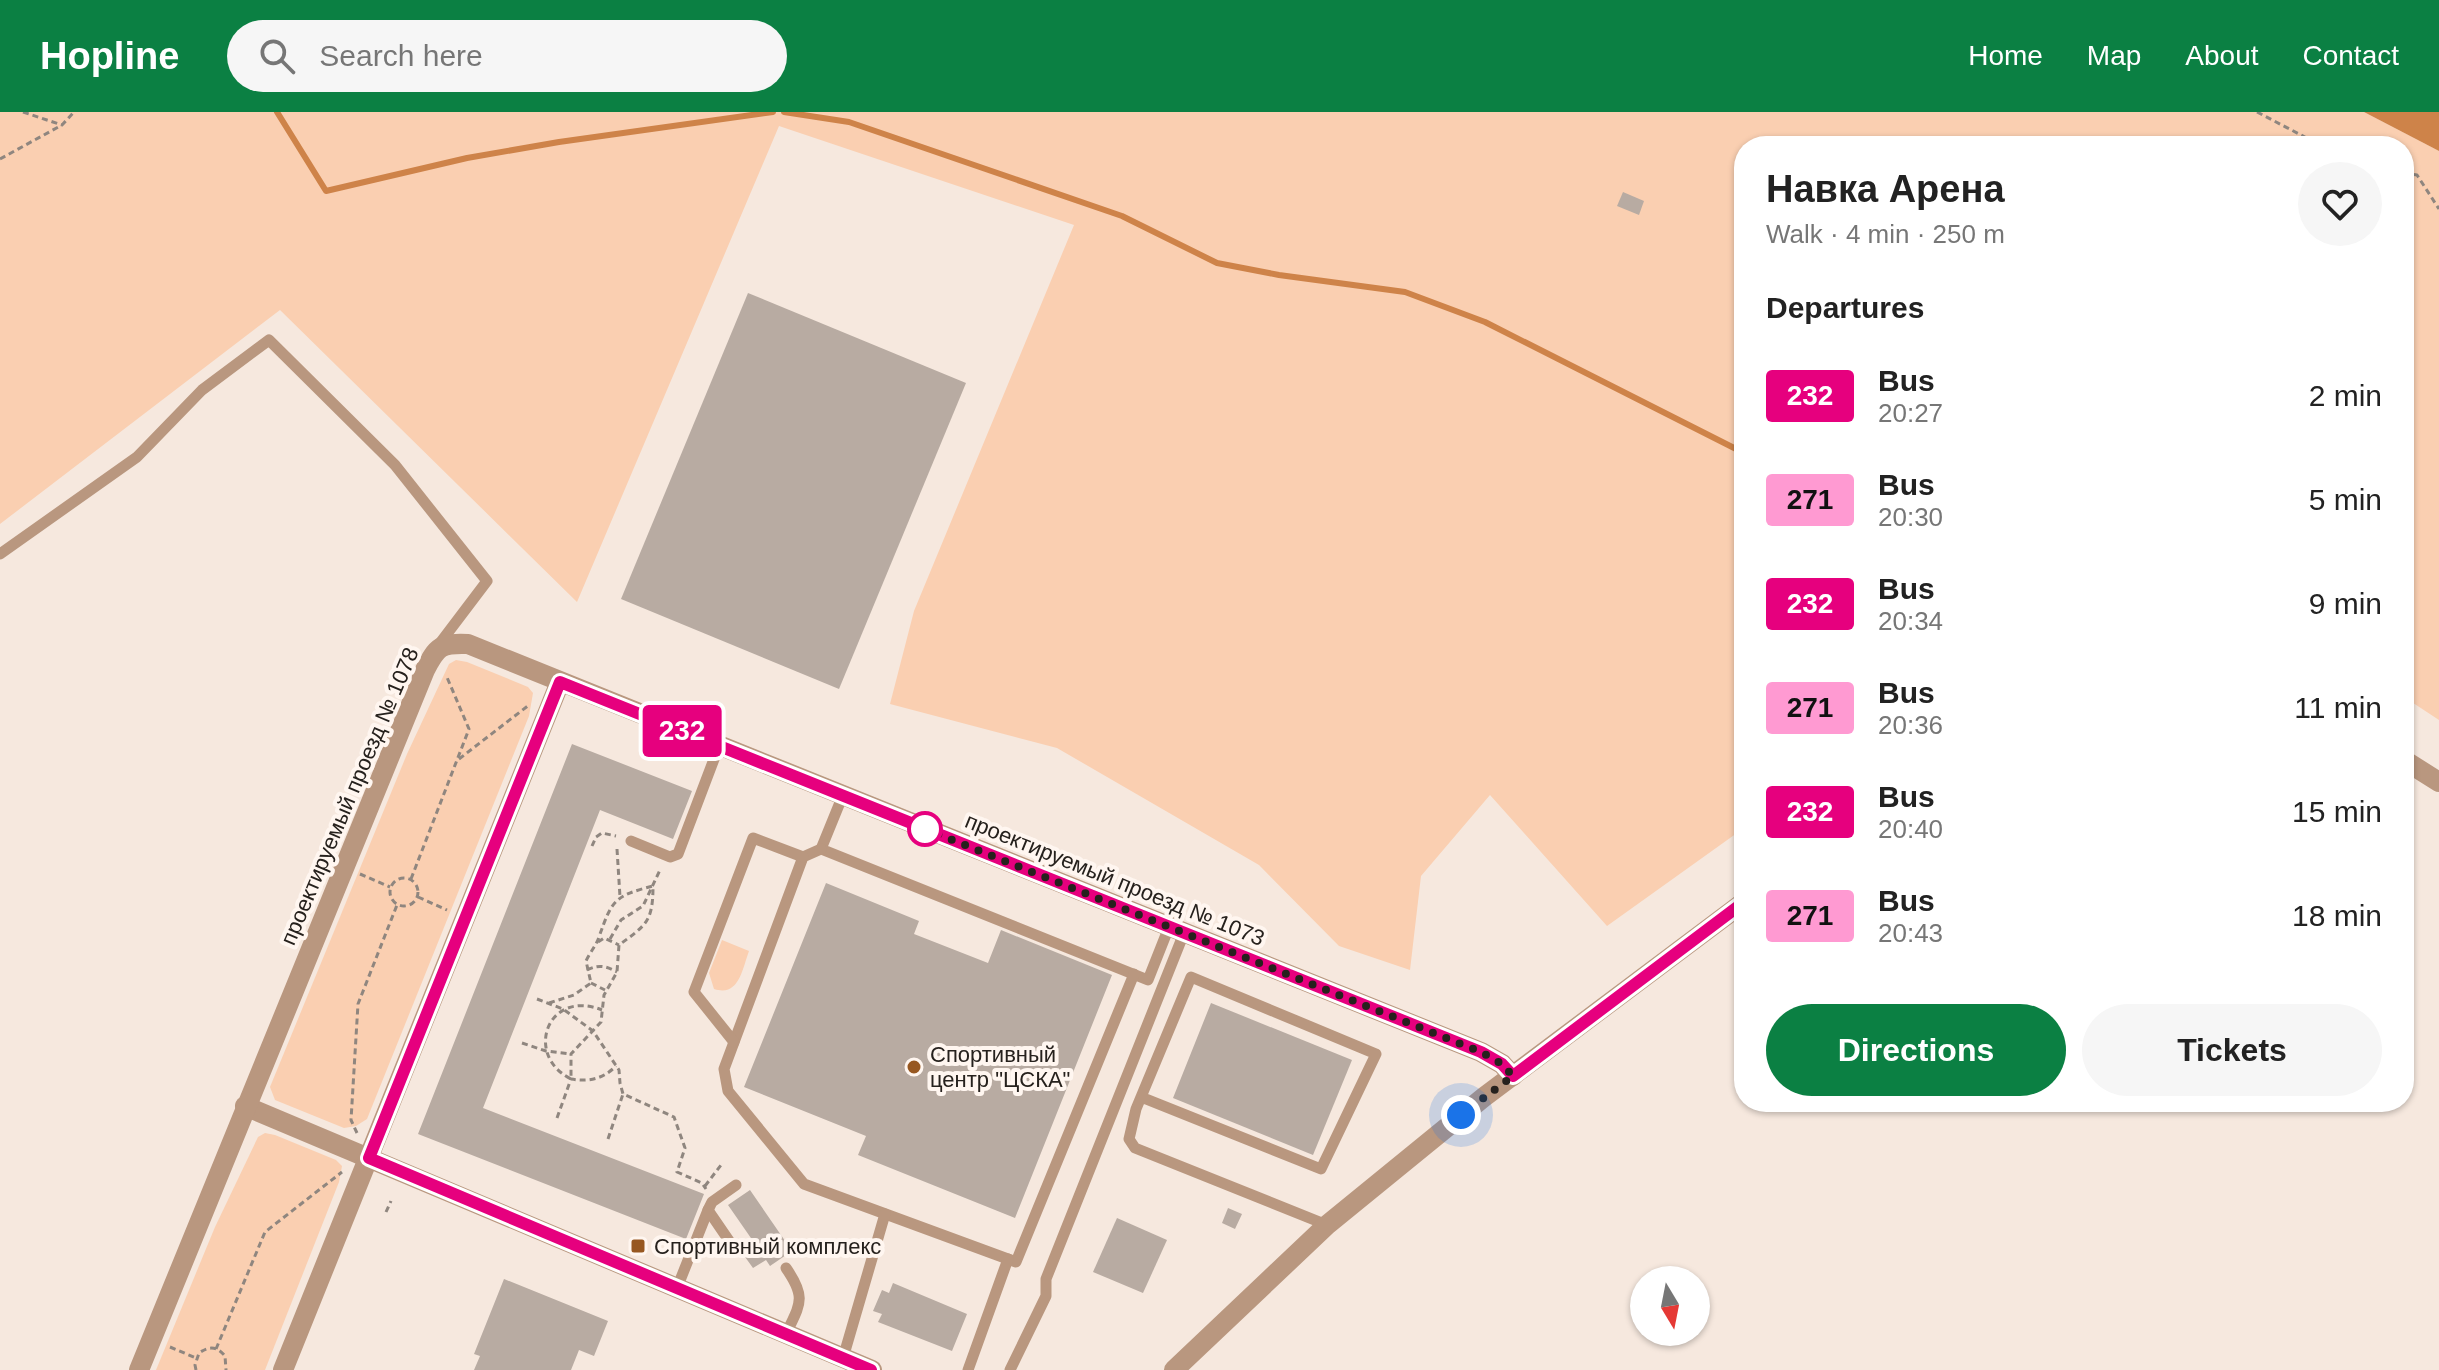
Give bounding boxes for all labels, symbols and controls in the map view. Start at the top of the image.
search box [227,20,787,92]
icon: search [255,34,299,78]
text: Hopline [40,35,179,77]
text: Search here [319,39,483,72]
text: Home [1968,40,2043,71]
text: Map [2087,40,2141,71]
text: About [2185,40,2259,71]
text: Contact [2303,40,2399,71]
button: heart [2298,162,2382,246]
text: Навка Арена [1766,168,2005,210]
text: Walk · 4 min · 250 m [1766,219,2005,249]
text: Departures [1766,291,1924,324]
text: Bus [1878,364,1935,397]
text: 2 min [2309,379,2382,412]
text: 232 [1787,380,1833,411]
text: 20:27 [1878,398,1943,428]
text: Bus [1878,468,1935,501]
text: 5 min [2309,483,2382,516]
text: 271 [1787,484,1833,515]
text: 20:30 [1878,502,1943,532]
text: Bus [1878,572,1935,605]
text: 9 min [2309,587,2382,620]
text: 232 [1787,588,1833,619]
text: 20:34 [1878,606,1943,636]
street label: проектируемый проезд № 1078 [275,644,424,949]
text: Bus [1878,676,1935,709]
text: 11 min [2294,691,2382,724]
text: 271 [1787,692,1833,723]
line badge: 232 [636,705,728,757]
text: 20:36 [1878,710,1943,740]
text: 232 [659,715,705,746]
text: Bus [1878,780,1935,813]
text: 15 min [2292,795,2382,828]
text: 232 [1787,796,1833,827]
street label: проектируемый проезд № 1073 [962,808,1268,951]
unlabelled marker [908,812,942,846]
text: 20:40 [1878,814,1943,844]
text: Bus [1878,884,1935,917]
text: 18 min [2292,899,2382,932]
text: 271 [1787,900,1833,931]
text: 20:43 [1878,918,1943,948]
button: Directions [1766,1004,2066,1096]
button: Tickets [2082,1004,2382,1096]
place label: Спортивный центр "ЦСКА" [930,1042,1070,1092]
marker: Спортивный центр "ЦСКА" [905,1058,923,1076]
your location [1441,1095,1481,1135]
place label: Спортивный комплекс [654,1234,881,1259]
marker: Спортивный комплекс [629,1237,647,1255]
north arrow [1630,1266,1710,1346]
map controls [1630,1266,1710,1346]

